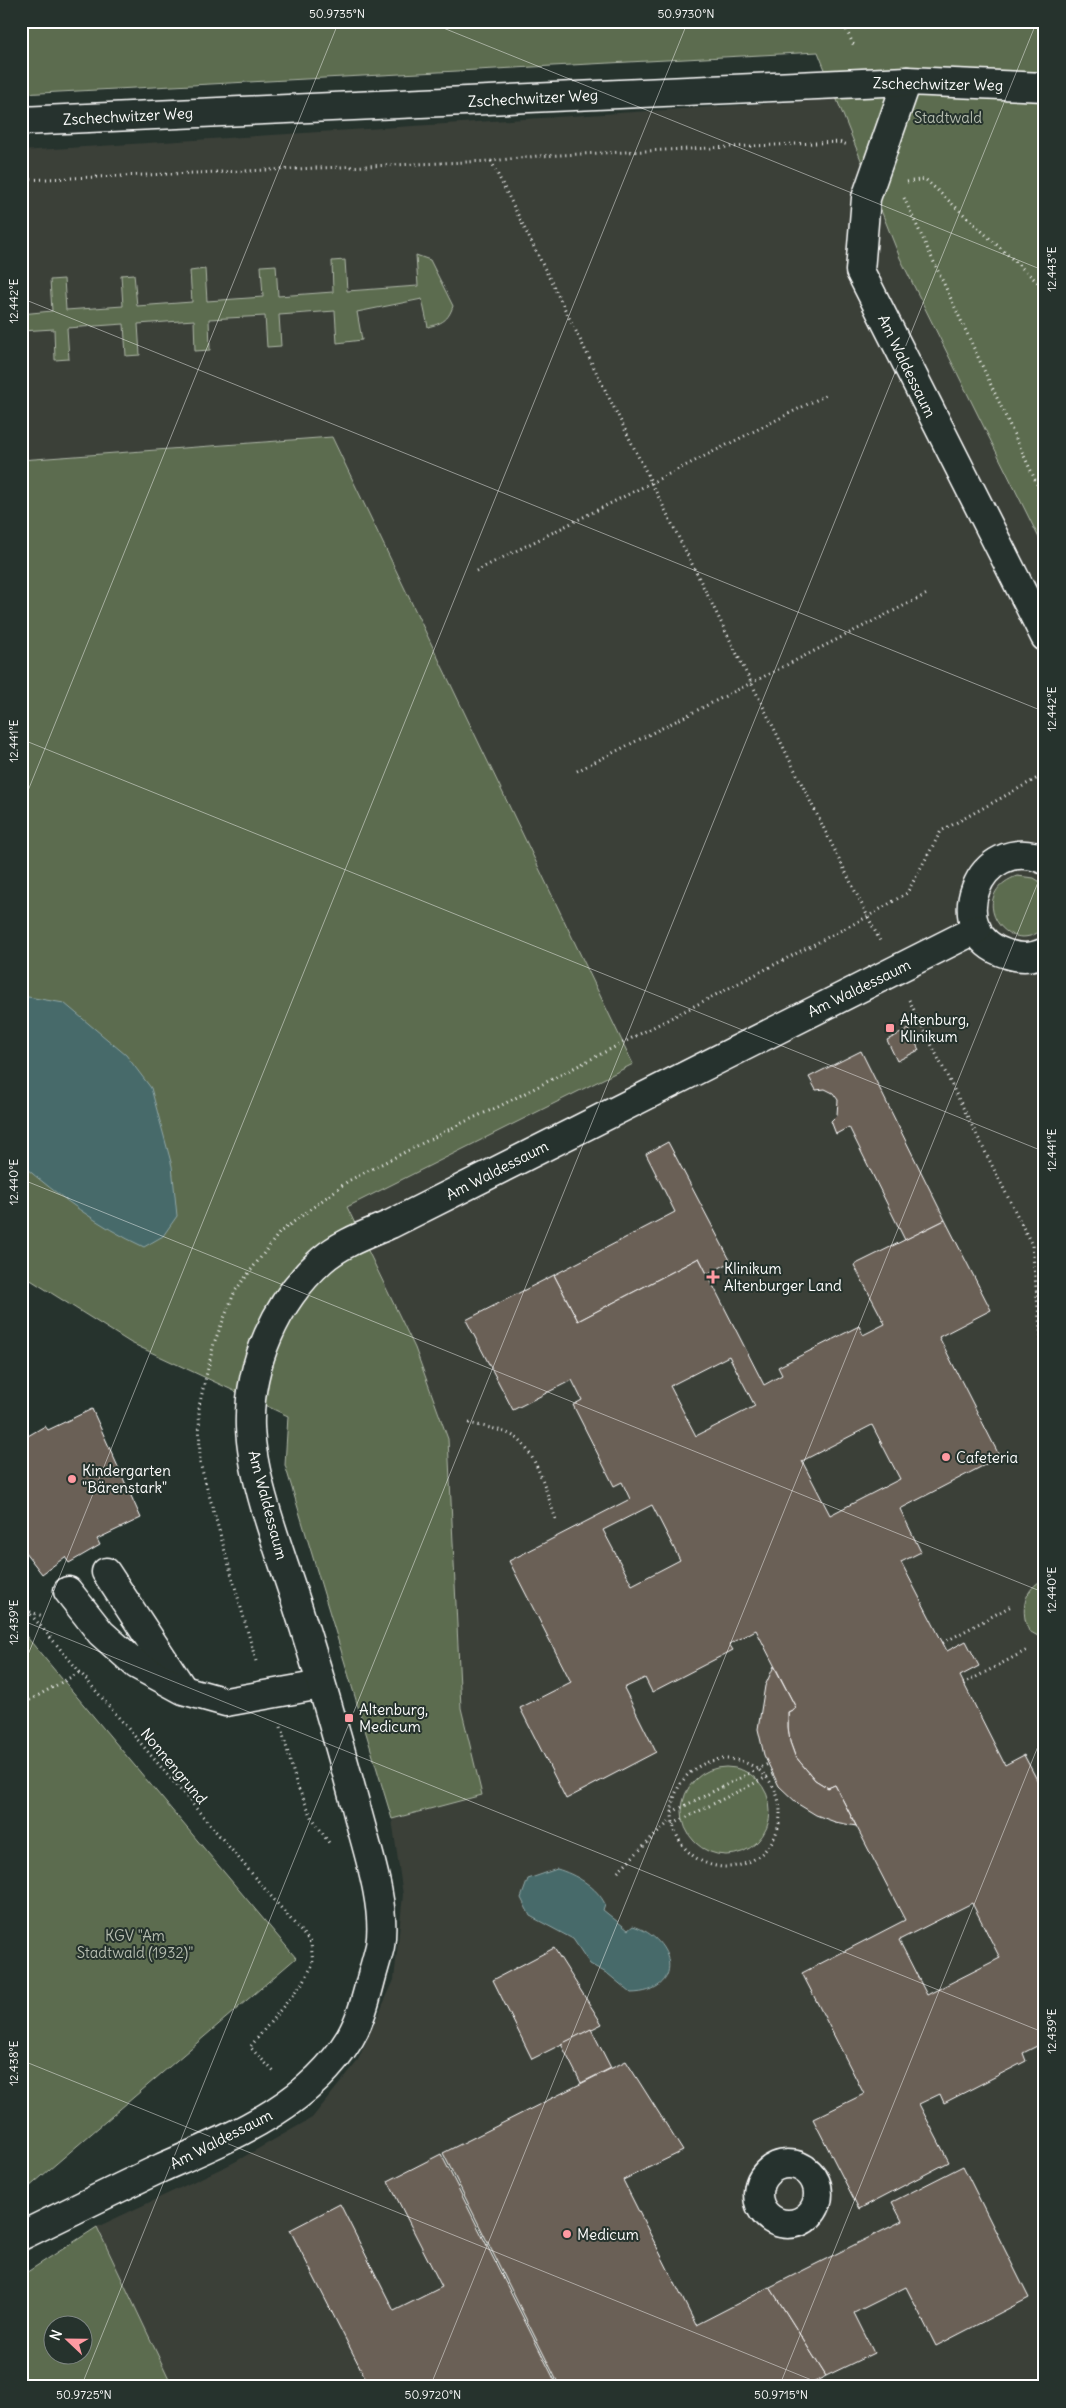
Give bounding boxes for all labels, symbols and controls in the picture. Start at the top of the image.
text: 50.9735°N [309,6,365,21]
text: 50.9730°N [657,6,715,21]
street label: Zschechwitzer Weg [873,73,1003,95]
street label: Zschechwitzer Weg [467,85,599,111]
street label: Zschechwitzer Weg [62,103,194,129]
park label: Stadtwald [914,108,982,127]
text: 12.443°E [1044,246,1059,292]
text: 12.442°E [6,278,21,324]
street label: Am Waldessaum [874,311,940,421]
text: 12.442°E [1044,686,1059,732]
text: 12.441°E [6,719,21,763]
street label: Am Waldessaum [804,955,914,1021]
place label: Altenburg, Klinikum [900,1010,969,1046]
marker: Altenburg, Klinikum [884,1022,896,1034]
text: 12.441°E [1044,1128,1059,1172]
street label: Am Waldessaum [443,1136,551,1204]
text: 12.440°E [6,1159,21,1205]
place label: Klinikum Altenburger Land [724,1259,842,1295]
marker: Klinikum Altenburger Land [706,1270,720,1284]
street label: Am Waldessaum [244,1448,292,1562]
place label: Cafeteria [956,1448,1018,1467]
marker: Cafeteria [940,1451,952,1463]
place label: Kindergarten "Bärenstark" [82,1461,171,1497]
marker: Kindergarten "Bärenstark" [66,1473,78,1485]
text: 12.440°E [1044,1567,1059,1613]
text: 12.439°E [6,1599,21,1645]
place label: Altenburg, Medicum [359,1700,428,1736]
marker: Altenburg, Medicum [343,1712,355,1724]
street label: Nonnengrund [137,1724,211,1808]
park label: KGV "Am Stadtwald (1932)" [77,1926,193,1962]
text: 12.439°E [1044,2008,1059,2054]
text: 12.438°E [6,2040,21,2086]
street label: Am Waldessaum [167,2105,275,2173]
place label: Medicum [577,2225,639,2244]
marker: Medicum [561,2228,573,2240]
north arrow [42,2316,92,2366]
text: N [46,2327,66,2343]
text: 50.9725°N [56,2387,112,2402]
text: 50.9720°N [405,2387,461,2402]
text: 50.9715°N [754,2387,808,2402]

